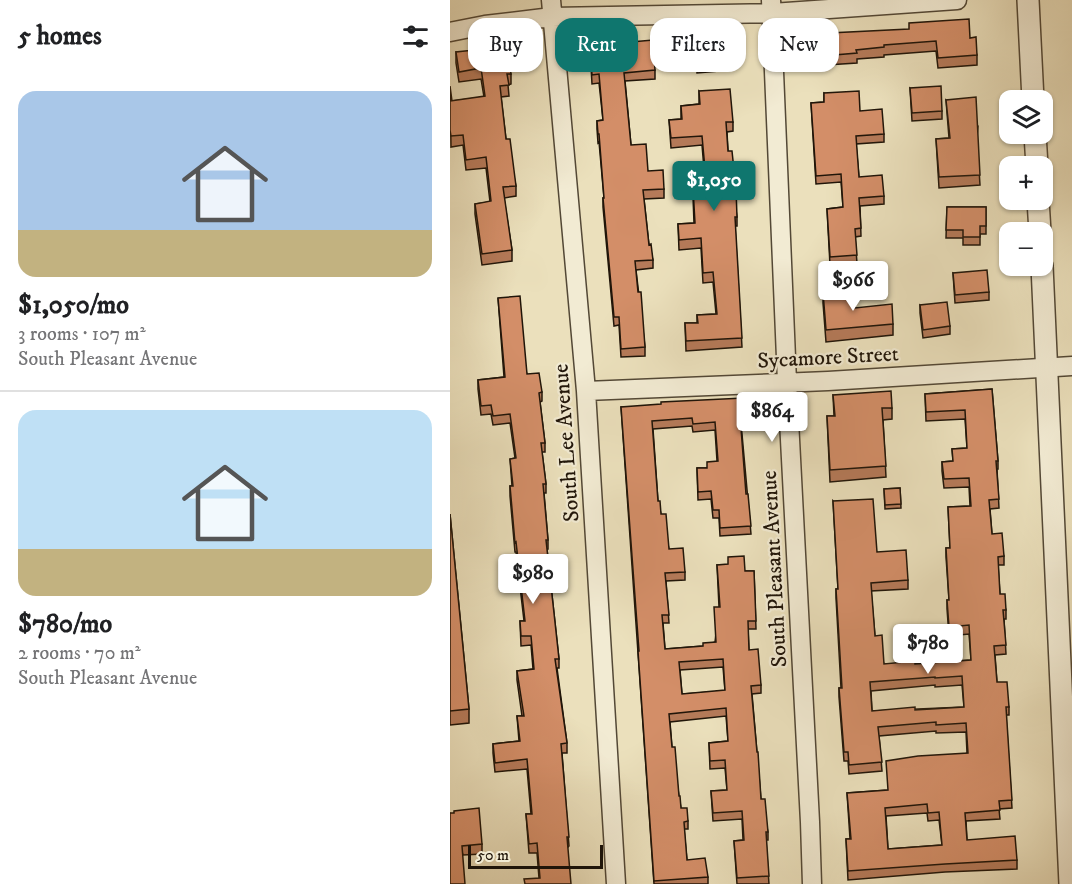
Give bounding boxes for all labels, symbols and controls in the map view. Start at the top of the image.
chip: Buy [468,18,543,72]
chip: Rent [555,18,638,72]
chip: Filters [650,18,746,72]
chip: New [758,18,839,72]
text: 5 homes [18,20,102,53]
icon: filters [399,20,432,53]
map controls [999,90,1053,276]
button: layers [999,90,1053,144]
icon: home [171,130,279,238]
button: + [999,156,1053,210]
pin: $1,050 [665,161,763,212]
text: $1,050 [686,168,742,193]
button: − [999,222,1053,276]
pin: $966 [817,261,889,312]
text: $966 [832,268,874,293]
text: $1,050/mo [18,289,129,322]
text: 3 rooms · 107 m² [18,322,146,347]
street label: Sycamore Street [757,340,899,375]
text: South Pleasant Avenue [18,347,197,372]
street label: South Lee Avenue [548,363,585,523]
pin: $864 [736,392,808,443]
text: $864 [751,399,793,424]
icon: home [171,449,279,557]
street label: South Pleasant Avenue [756,470,793,668]
pin: $980 [497,554,569,605]
text: $980 [512,561,554,586]
text: $780/mo [18,608,112,641]
pin: $780 [892,624,964,675]
text: $780 [907,631,949,656]
text: 2 rooms · 70 m² [18,641,141,666]
text: South Pleasant Avenue [18,666,197,691]
scale bar [468,842,603,870]
text: 50 m [477,845,509,865]

